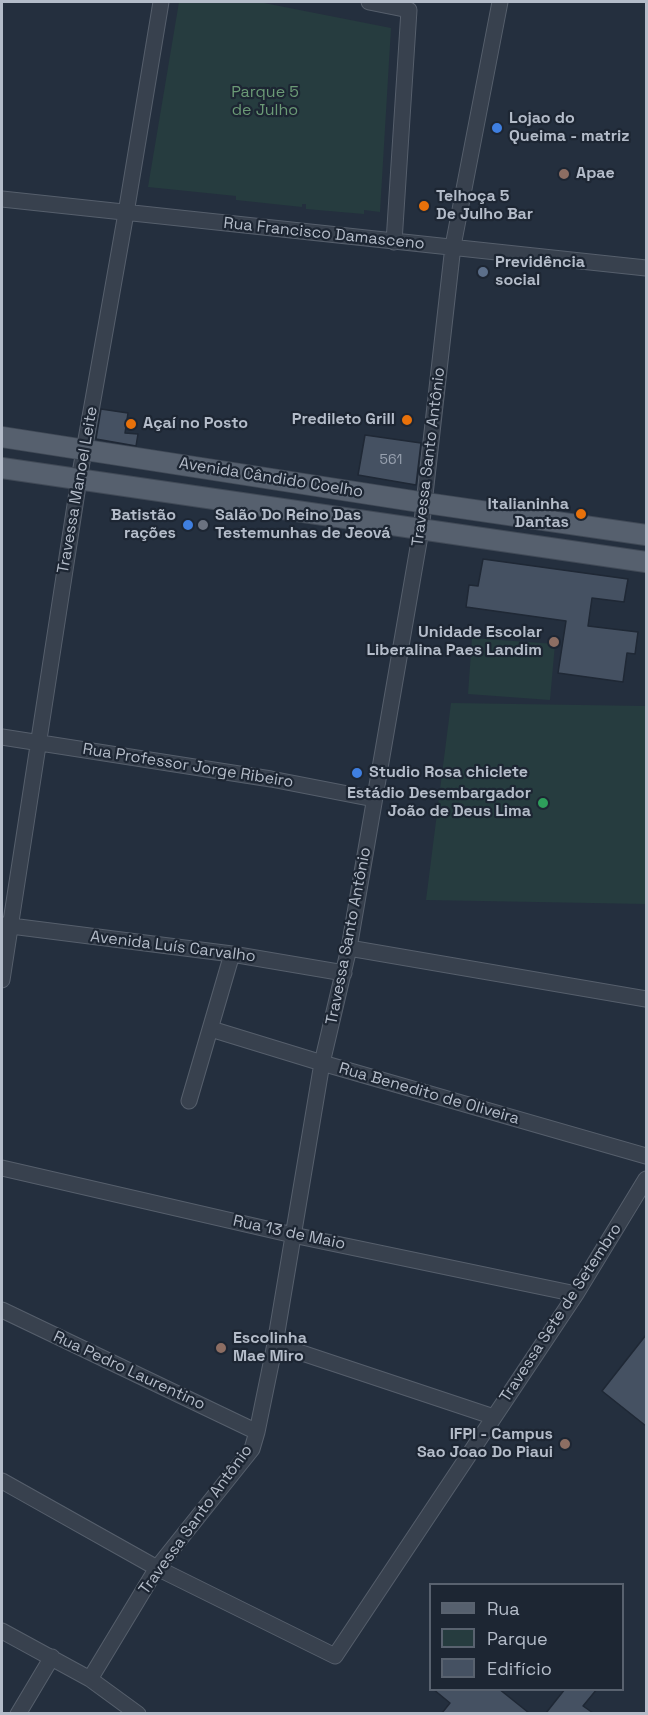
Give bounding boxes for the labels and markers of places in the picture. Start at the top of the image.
place label: Lojao do Queima - matriz [509,109,630,147]
marker: Lojao do Queima - matriz [490,121,504,135]
place label: Apae [576,164,615,184]
marker: Apae [557,167,571,181]
place label: Telhoça 5 De Julho Bar [436,187,533,225]
marker: Telhoça 5 De Julho Bar [417,199,431,213]
place label: Previdência social [495,253,585,291]
marker: Previdência social [476,265,490,279]
place label: Predileto Grill [292,410,395,430]
marker: Predileto Grill [400,413,414,427]
place label: Açaí no Posto [143,414,248,434]
marker: Açaí no Posto [124,417,138,431]
place label: Italianinha Dantas [487,495,569,533]
place label: Batistão rações [111,506,176,544]
place label: Salão Do Reino Das Testemunhas de Jeová [215,506,391,544]
marker: Italianinha Dantas [574,507,588,521]
marker: Batistão rações [181,518,195,532]
marker: Salão Do Reino Das Testemunhas de Jeová [196,518,210,532]
place label: Unidade Escolar Liberalina Paes Landim [366,623,542,661]
marker: Unidade Escolar Liberalina Paes Landim [547,635,561,649]
place label: Studio Rosa chiclete [369,763,528,783]
marker: Studio Rosa chiclete [350,766,364,780]
place label: Estádio Desembargador João de Deus Lima [347,784,531,822]
marker: Estádio Desembargador João de Deus Lima [536,796,550,810]
place label: Escolinha Mae Miro [233,1329,307,1367]
marker: Escolinha Mae Miro [214,1341,228,1355]
place label: IFPI - Campus Sao Joao Do Piaui [417,1425,553,1463]
marker: IFPI - Campus Sao Joao Do Piaui [558,1437,572,1451]

